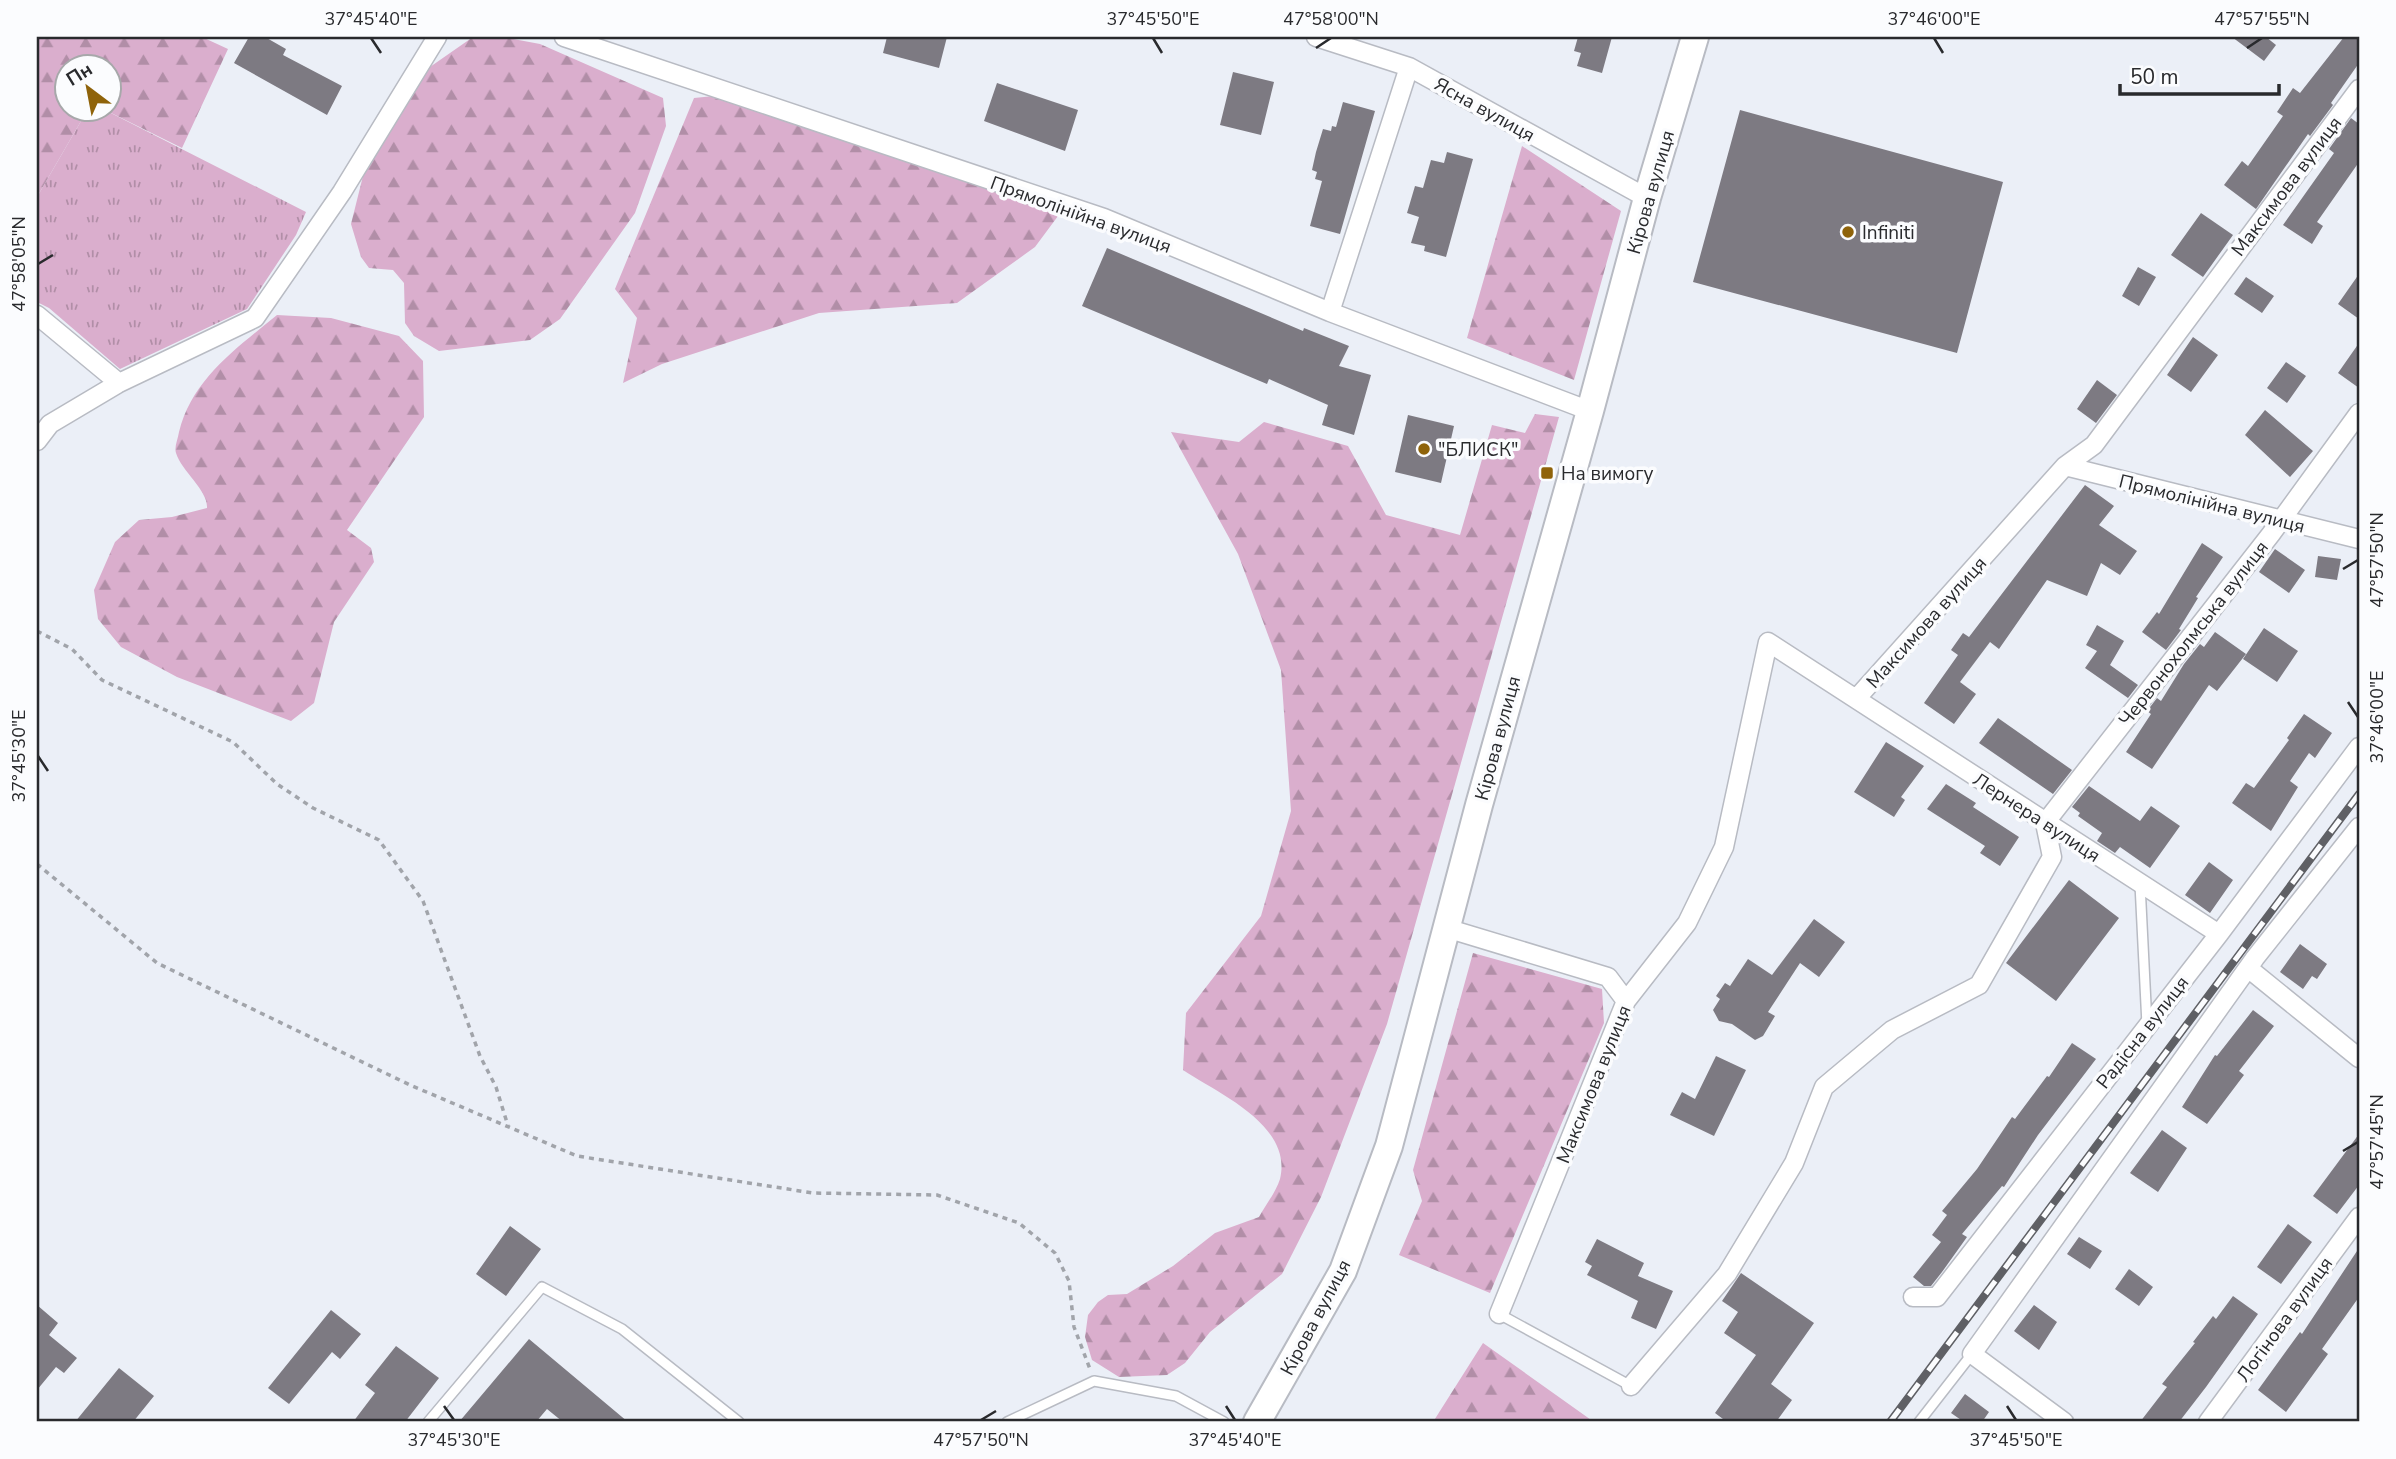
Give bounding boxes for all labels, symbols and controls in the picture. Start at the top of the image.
text: 37°45'40"E [325,7,418,31]
text: 37°45'50"E [1107,7,1200,31]
text: 47°58'00"N [1283,7,1379,31]
text: 37°46'00"E [1888,7,1981,31]
text: 47°57'55"N [2214,7,2310,31]
north arrow [52,52,122,122]
scale bar [2120,52,2279,96]
text: Пн [62,56,97,92]
text: 50 m [2130,63,2179,91]
street label: Ясна вулиця [1430,72,1540,148]
street label: Максимова вулиця [2226,111,2348,262]
street label: Кірова вулиця [1621,127,1681,257]
street label: Прямолінійна вулиця [986,170,1175,260]
text: 47°58'05"N [7,216,31,312]
place label: Infiniti [1862,220,1915,246]
marker: Infiniti [1840,224,1856,240]
place label: "БЛИСК" [1438,437,1519,463]
marker: "БЛИСК" [1416,441,1432,457]
place label: На вимогу [1561,461,1654,487]
marker: На вимогу [1539,465,1555,481]
street label: Прямолінійна вулиця [2116,468,2308,540]
text: 47°57'50"N [2365,512,2389,608]
street label: Червонохолмська вулиця [2113,535,2275,732]
street label: Максимова вулиця [1861,551,1993,694]
text: 37°46'00"E [2365,671,2389,764]
street label: Кірова вулиця [1469,673,1527,803]
text: 37°45'30"E [7,710,31,803]
street label: Лернера вулиця [1968,767,2105,869]
street label: Радісна вулиця [2091,971,2195,1094]
street label: Максимова вулиця [1550,1001,1638,1167]
text: 47°57'45"N [2365,1094,2389,1190]
street label: Логінова вулиця [2231,1252,2339,1387]
street label: Кірова вулиця [1274,1255,1357,1380]
text: 37°45'30"E [408,1428,501,1452]
text: 47°57'50"N [933,1428,1029,1452]
text: 37°45'40"E [1189,1428,1282,1452]
text: 37°45'50"E [1970,1428,2063,1452]

